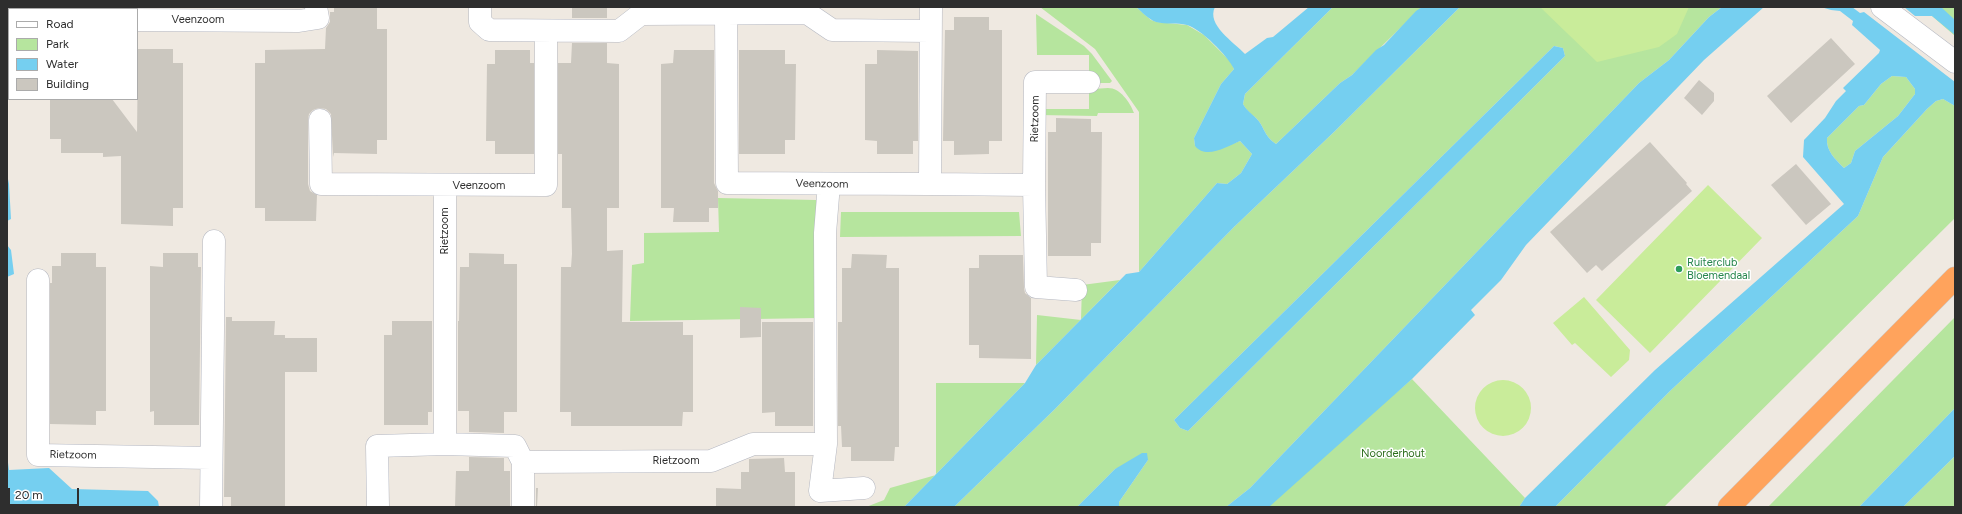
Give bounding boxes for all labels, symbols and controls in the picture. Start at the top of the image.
legend [8,8,138,100]
street label: Veenzoom [172,13,224,27]
text: Road [46,17,74,31]
text: Park [46,37,69,51]
text: Water [46,57,78,71]
text: Building [46,77,89,91]
street label: Rietzoom [1028,95,1042,143]
street label: Veenzoom [795,177,849,191]
street label: Veenzoom [453,179,505,193]
street label: Rietzoom [438,207,452,255]
place label: Ruiterclub Bloemendaal [1687,256,1750,282]
marker: Ruiterclub Bloemendaal [1674,264,1684,274]
park label: Noorderhout [1361,447,1425,461]
street label: Rietzoom [49,448,97,462]
street label: Rietzoom [652,454,700,468]
scale bar [10,480,81,506]
text: 20 m [15,488,43,502]

